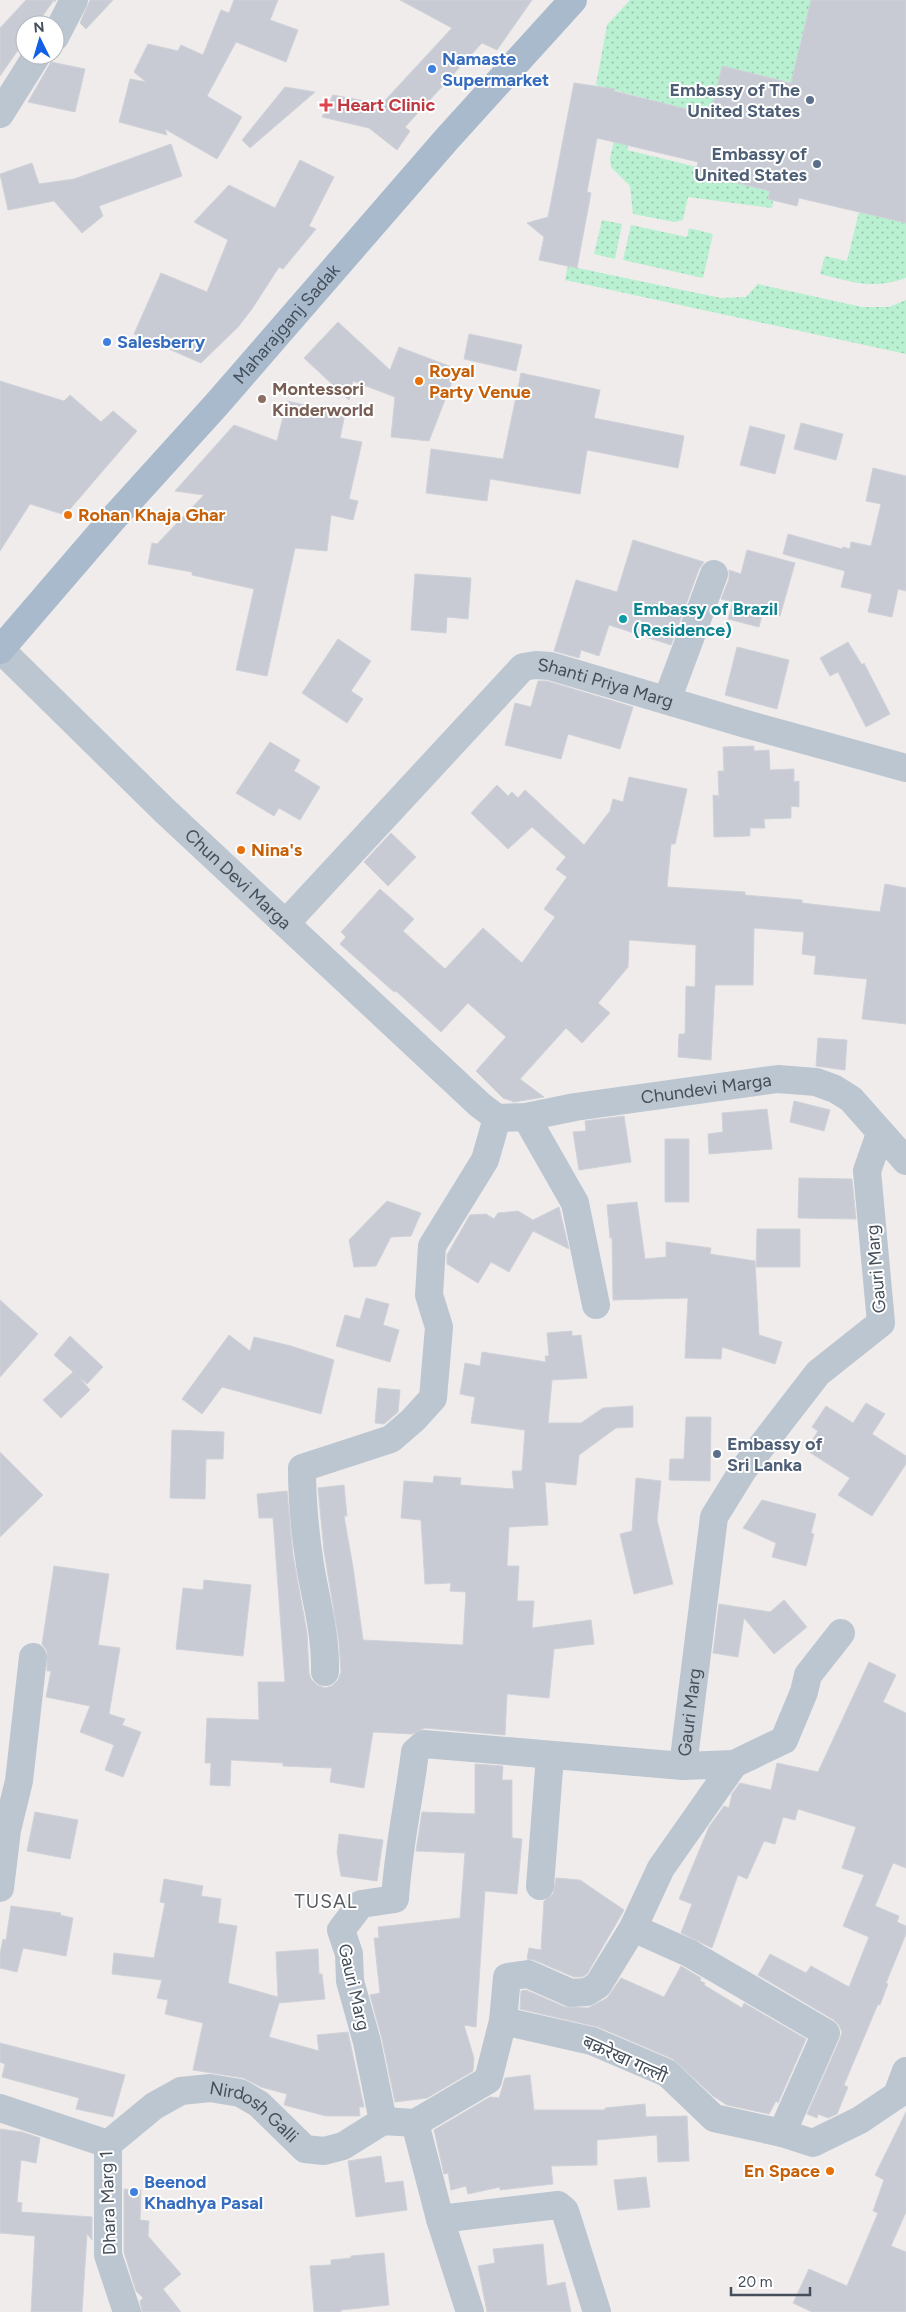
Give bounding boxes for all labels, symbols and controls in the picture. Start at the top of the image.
north arrow [15,15,65,65]
text: N [33,19,45,36]
place label: Namaste Supermarket [442,48,549,91]
marker: Namaste Supermarket [426,63,438,75]
place label: Embassy of The United States [669,79,801,122]
place label: Heart Clinic [337,94,436,116]
marker: Embassy of The United States [804,94,816,106]
marker: Heart Clinic [319,98,333,112]
place label: Embassy of United States [694,143,808,186]
marker: Embassy of United States [811,158,823,170]
street label: Maharajganj Sadak [228,259,345,388]
place label: Salesberry [117,331,206,353]
marker: Salesberry [101,336,113,348]
place label: Royal Party Venue [429,360,531,403]
marker: Royal Party Venue [413,375,425,387]
place label: Montessori Kinderworld [272,378,374,421]
marker: Montessori Kinderworld [256,393,268,405]
place label: Rohan Khaja Ghar [78,504,226,526]
marker: Rohan Khaja Ghar [62,509,74,521]
place label: Embassy of Brazil (Residence) [633,598,778,641]
marker: Embassy of Brazil (Residence) [617,613,629,625]
street label: Shanti Priya Marg [537,654,676,713]
street label: Chun Devi Marga [180,824,296,934]
place label: Nina's [251,839,303,861]
marker: Nina's [235,844,247,856]
street label: Chundevi Marga [640,1069,773,1109]
street label: Gauri Marg [861,1224,891,1314]
place label: Embassy of Sri Lanka [727,1433,823,1476]
marker: Embassy of Sri Lanka [711,1448,723,1460]
street label: Gauri Marg [673,1667,706,1758]
district label: TUSAL [294,1890,358,1913]
street label: Gauri Marg [333,1941,375,2033]
street label: बक्ररेखा गल्ली [579,2031,671,2088]
street label: Nirdosh Galli [208,2077,303,2147]
street label: Dhara Marg 1 [95,2151,121,2255]
place label: En Space [744,2160,820,2182]
marker: En Space [824,2165,836,2177]
place label: Beenod Khadhya Pasal [144,2171,263,2214]
marker: Beenod Khadhya Pasal [128,2186,140,2198]
scale bar [731,2264,810,2296]
text: 20 m [738,2273,772,2291]

